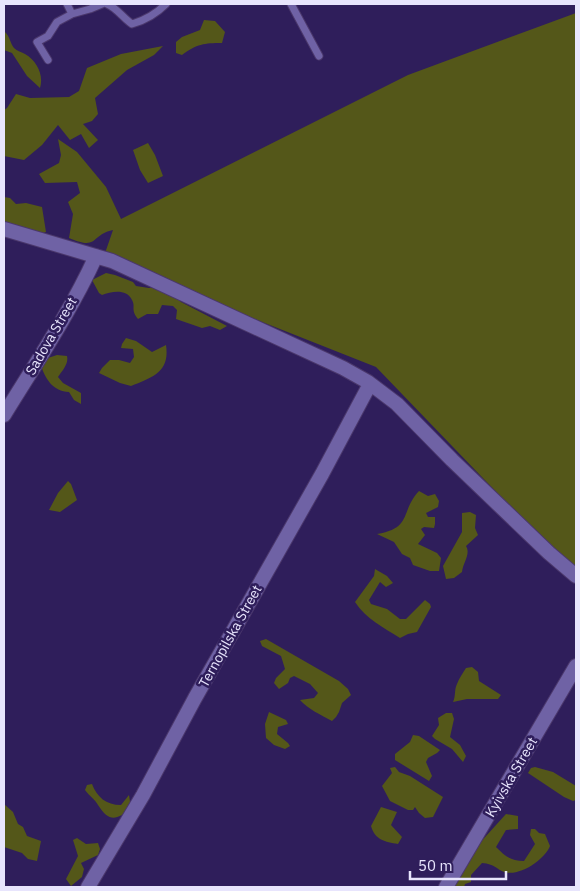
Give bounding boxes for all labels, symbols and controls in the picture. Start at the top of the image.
street label: Sadova Street [21,294,81,378]
street label: Ternopilska Street [194,582,266,690]
street label: Kyivska Street [481,734,541,820]
scale bar [410,848,506,880]
text: 50 m [418,856,453,875]

